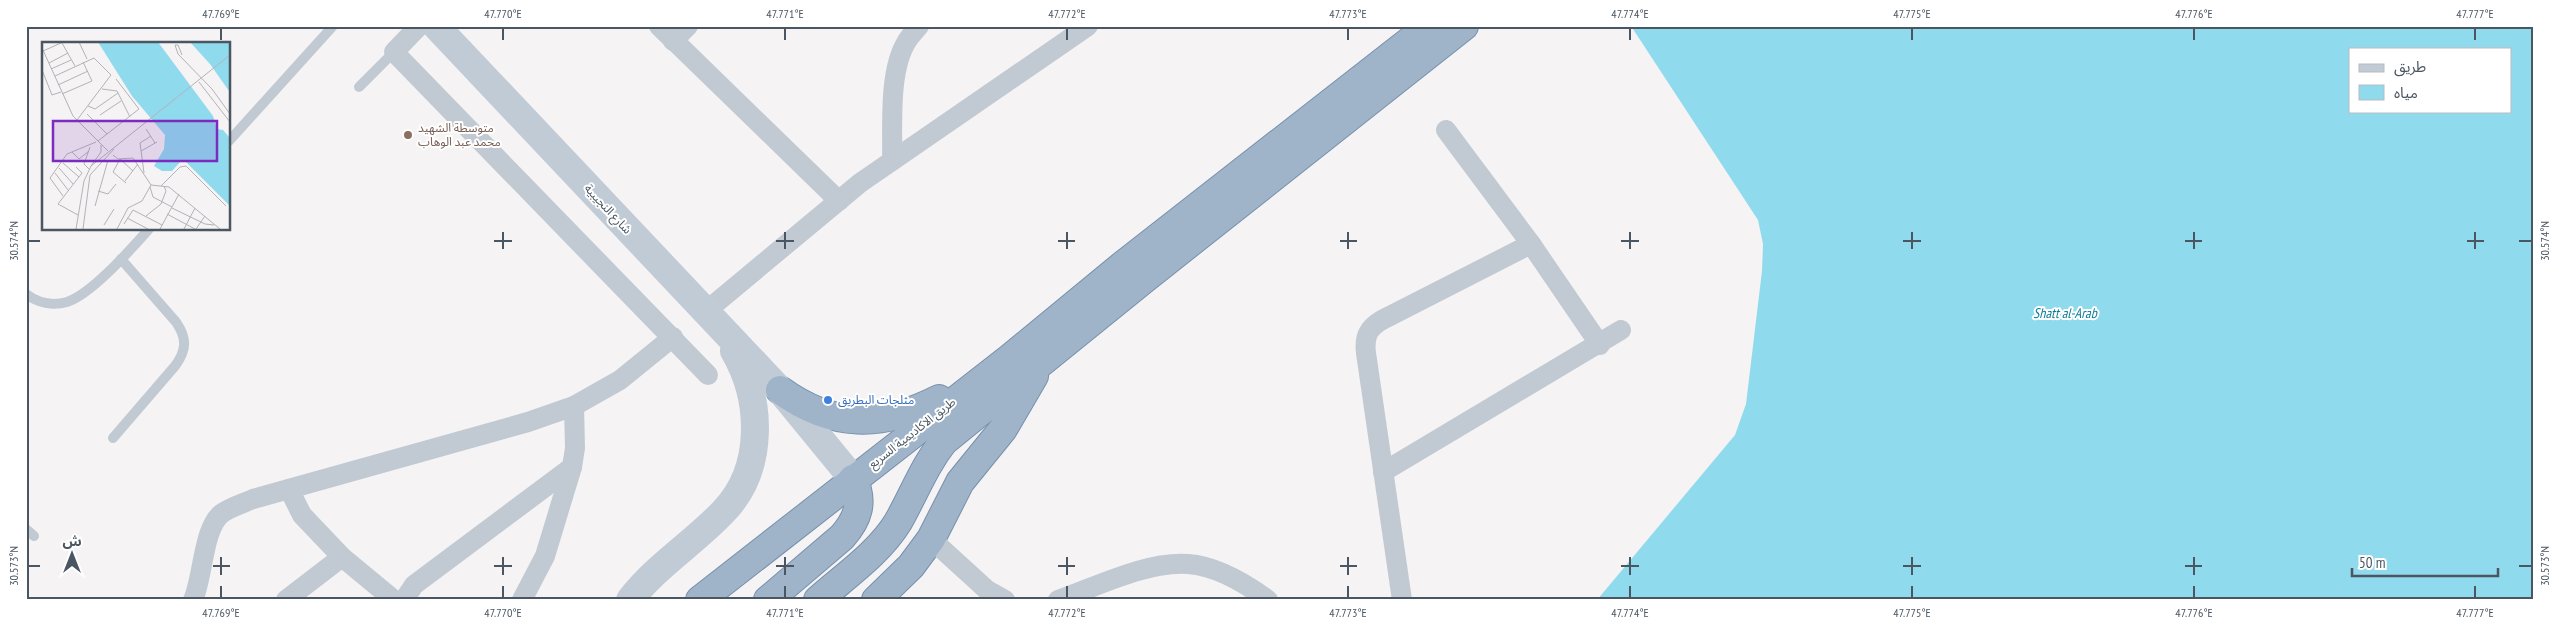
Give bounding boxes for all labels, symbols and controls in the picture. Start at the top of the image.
text: 47.769°E [202,6,240,21]
text: 47.770°E [484,6,522,21]
text: 47.771°E [766,6,804,21]
text: 47.772°E [1048,6,1086,21]
text: 47.773°E [1329,6,1367,21]
text: 47.774°E [1611,6,1649,21]
text: 47.775°E [1893,6,1931,21]
text: 47.776°E [2175,6,2213,21]
text: 47.777°E [2456,6,2494,21]
inset map [42,42,230,230]
legend [2349,48,2512,112]
text: طريق [2394,57,2426,77]
text: مياه [2394,83,2418,102]
place label: متوسطة الشهيد محمد عبد الوهاب [418,120,501,149]
marker: متوسطة الشهيد محمد عبد الوهاب [402,129,414,141]
street label: شارع النجيبية [580,181,635,238]
text: 30.574°N [6,221,21,261]
text: 30.574°N [2537,221,2552,261]
water label: Shatt al-Arab [2033,304,2098,322]
place label: مثلجات البطريق [838,392,914,408]
marker: مثلجات البطريق [822,394,834,406]
street label: طريق الاكاديمية السريع [865,394,959,473]
north arrow [48,528,98,578]
text: ش [62,532,82,550]
text: 30.573°N [6,546,21,586]
scale bar [2352,546,2498,578]
text: 30.573°N [2537,546,2552,586]
text: 50 m [2359,553,2385,572]
text: 47.769°E [202,605,240,620]
text: 47.770°E [484,605,522,620]
text: 47.771°E [766,605,804,620]
text: 47.772°E [1048,605,1086,620]
text: 47.773°E [1329,605,1367,620]
text: 47.774°E [1611,605,1649,620]
text: 47.775°E [1893,605,1931,620]
text: 47.776°E [2175,605,2213,620]
text: 47.777°E [2456,605,2494,620]

